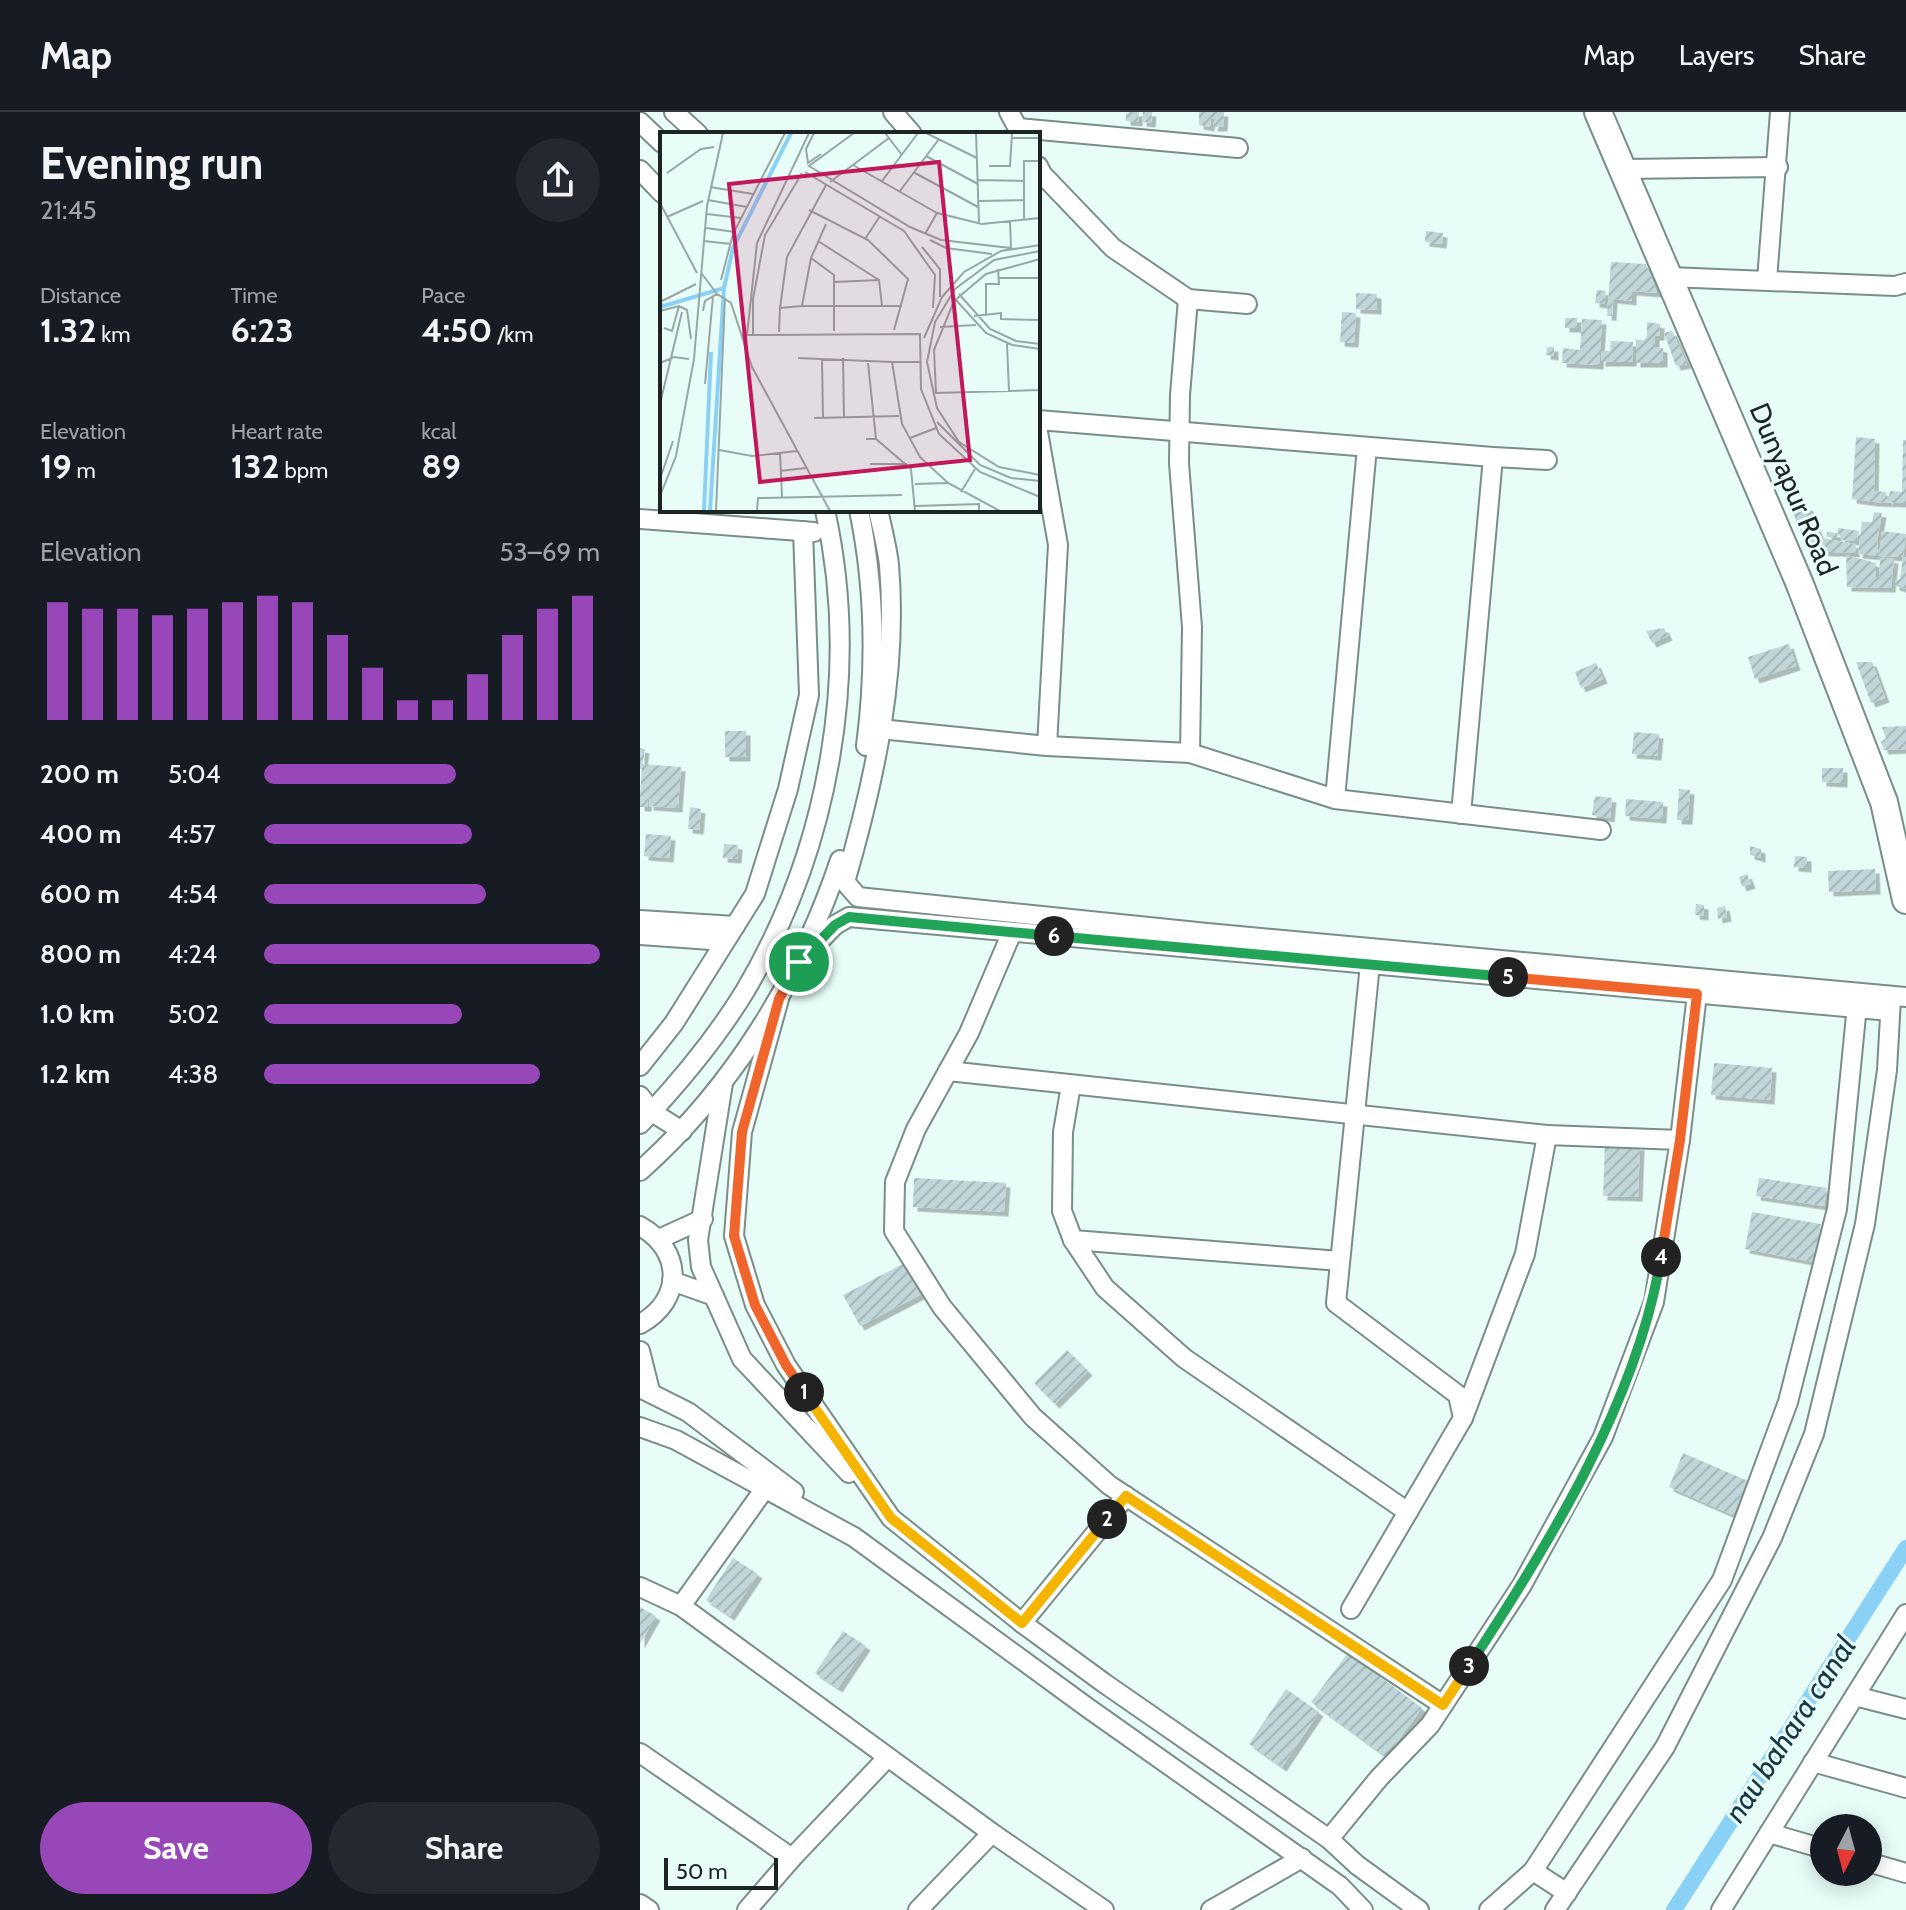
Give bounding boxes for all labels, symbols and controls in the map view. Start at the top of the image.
text: Map [40,32,112,79]
text: Map [1583,38,1635,72]
text: Layers [1679,38,1754,72]
text: Share [1798,38,1866,72]
inset map [660,132,1040,512]
text: Evening run [40,137,263,190]
button: share [516,138,600,222]
text: 21:45 [40,194,97,226]
text: Distance [40,282,121,309]
text: Time [231,282,277,309]
text: Pace [421,282,465,309]
text: 1.32 [40,309,96,351]
text: 6:23 [231,309,294,351]
text: 4:50 [421,309,492,351]
text: km [96,321,131,348]
text: /km [492,321,533,348]
street label: Dunyapur Road [1742,398,1846,580]
text: Elevation [40,418,126,445]
text: Heart rate [231,418,323,445]
text: kcal [421,418,456,445]
text: 19 [40,445,72,487]
text: 132 [231,445,280,487]
text: 89 [421,445,461,487]
text: m [72,457,96,484]
text: bpm [280,457,328,484]
text: Elevation [40,536,142,568]
text: 53–69 m [500,536,600,568]
text: 200 m [40,758,119,790]
text: 5:04 [168,758,221,790]
text: 400 m [40,818,121,850]
text: 4:57 [168,818,216,850]
text: 600 m [40,878,120,910]
text: 4:54 [168,878,218,910]
pin: 6 [1034,916,1074,956]
text: 6 [1048,922,1060,949]
pin [765,928,833,996]
text: 800 m [40,938,121,970]
text: 4:24 [168,938,217,970]
icon: arrive [777,940,821,984]
pin: 5 [1488,957,1528,997]
text: 5 [1502,963,1514,990]
text: 1.0 km [40,998,115,1030]
text: 5:02 [168,998,219,1030]
text: 1.2 km [40,1058,110,1090]
text: 4:38 [168,1058,218,1090]
pin: 4 [1641,1237,1681,1277]
text: 4 [1654,1243,1668,1270]
pin: 1 [784,1372,824,1412]
text: 1 [800,1378,808,1405]
pin: 2 [1087,1499,1127,1539]
text: 2 [1101,1505,1113,1532]
water label: nau bahara canal [1716,1629,1864,1829]
pin: 3 [1449,1646,1489,1686]
text: 3 [1463,1652,1475,1679]
button: Save [40,1802,312,1894]
button: Share [328,1802,600,1894]
north arrow [1810,1814,1882,1886]
map controls [1810,1814,1882,1886]
scale bar [664,1854,778,1890]
text: 50 m [676,1858,728,1885]

